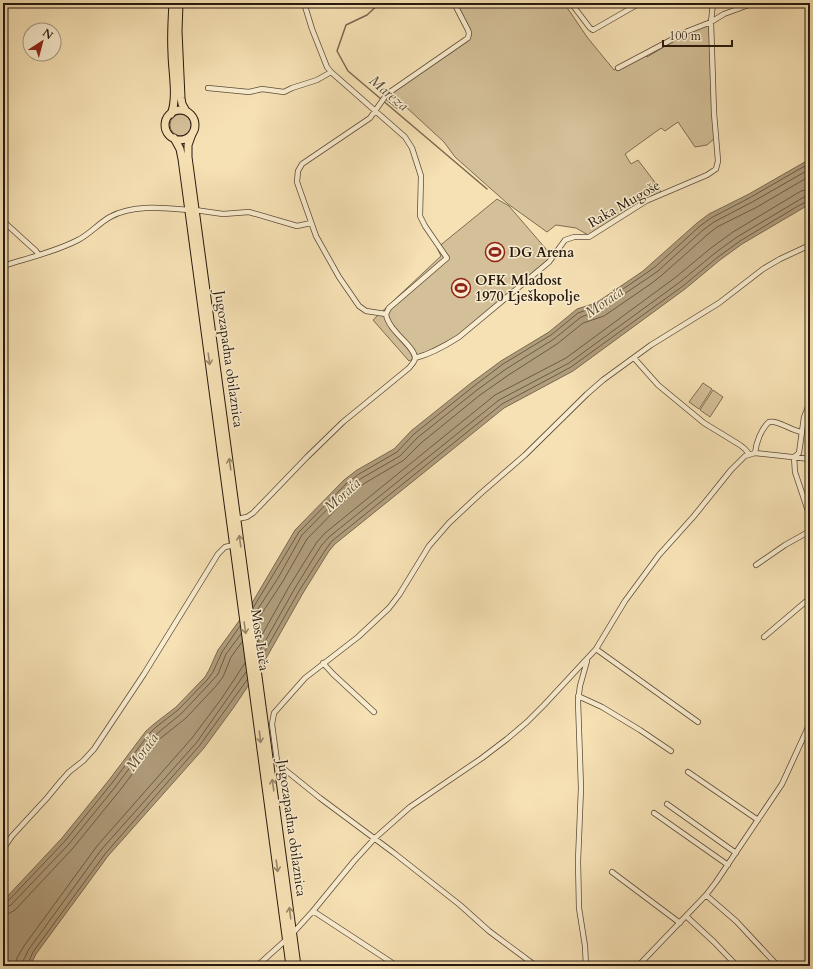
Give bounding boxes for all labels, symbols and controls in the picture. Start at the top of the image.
north arrow [22,22,62,62]
scale bar [663,22,732,48]
text: N [39,25,56,43]
text: 100 m [669,28,702,44]
water label: Mareza [365,71,413,116]
street label: Raka Mugoše [584,176,664,232]
sports icon: DG Arena [484,241,506,263]
place label: DG Arena [509,243,574,262]
place label: OFK Mladost 1970 Lješkopolje [475,271,580,306]
sports icon: OFK Mladost 1970 Lješkopolje [450,277,472,299]
water label: Morača [581,281,628,323]
street label: Jugozapadna obilaznica [210,287,248,429]
one-way arrow [205,352,213,365]
one-way arrow [226,458,234,471]
water label: Morača [319,473,365,517]
one-way arrow [236,535,244,548]
street label: Most Luča [246,608,274,672]
one-way arrow [241,621,249,634]
water label: Morača [121,729,163,775]
one-way arrow [256,730,264,743]
street label: Jugozapadna obilaznica [273,756,311,898]
one-way arrow [269,779,277,792]
one-way arrow [273,859,281,872]
one-way arrow [286,907,294,920]

